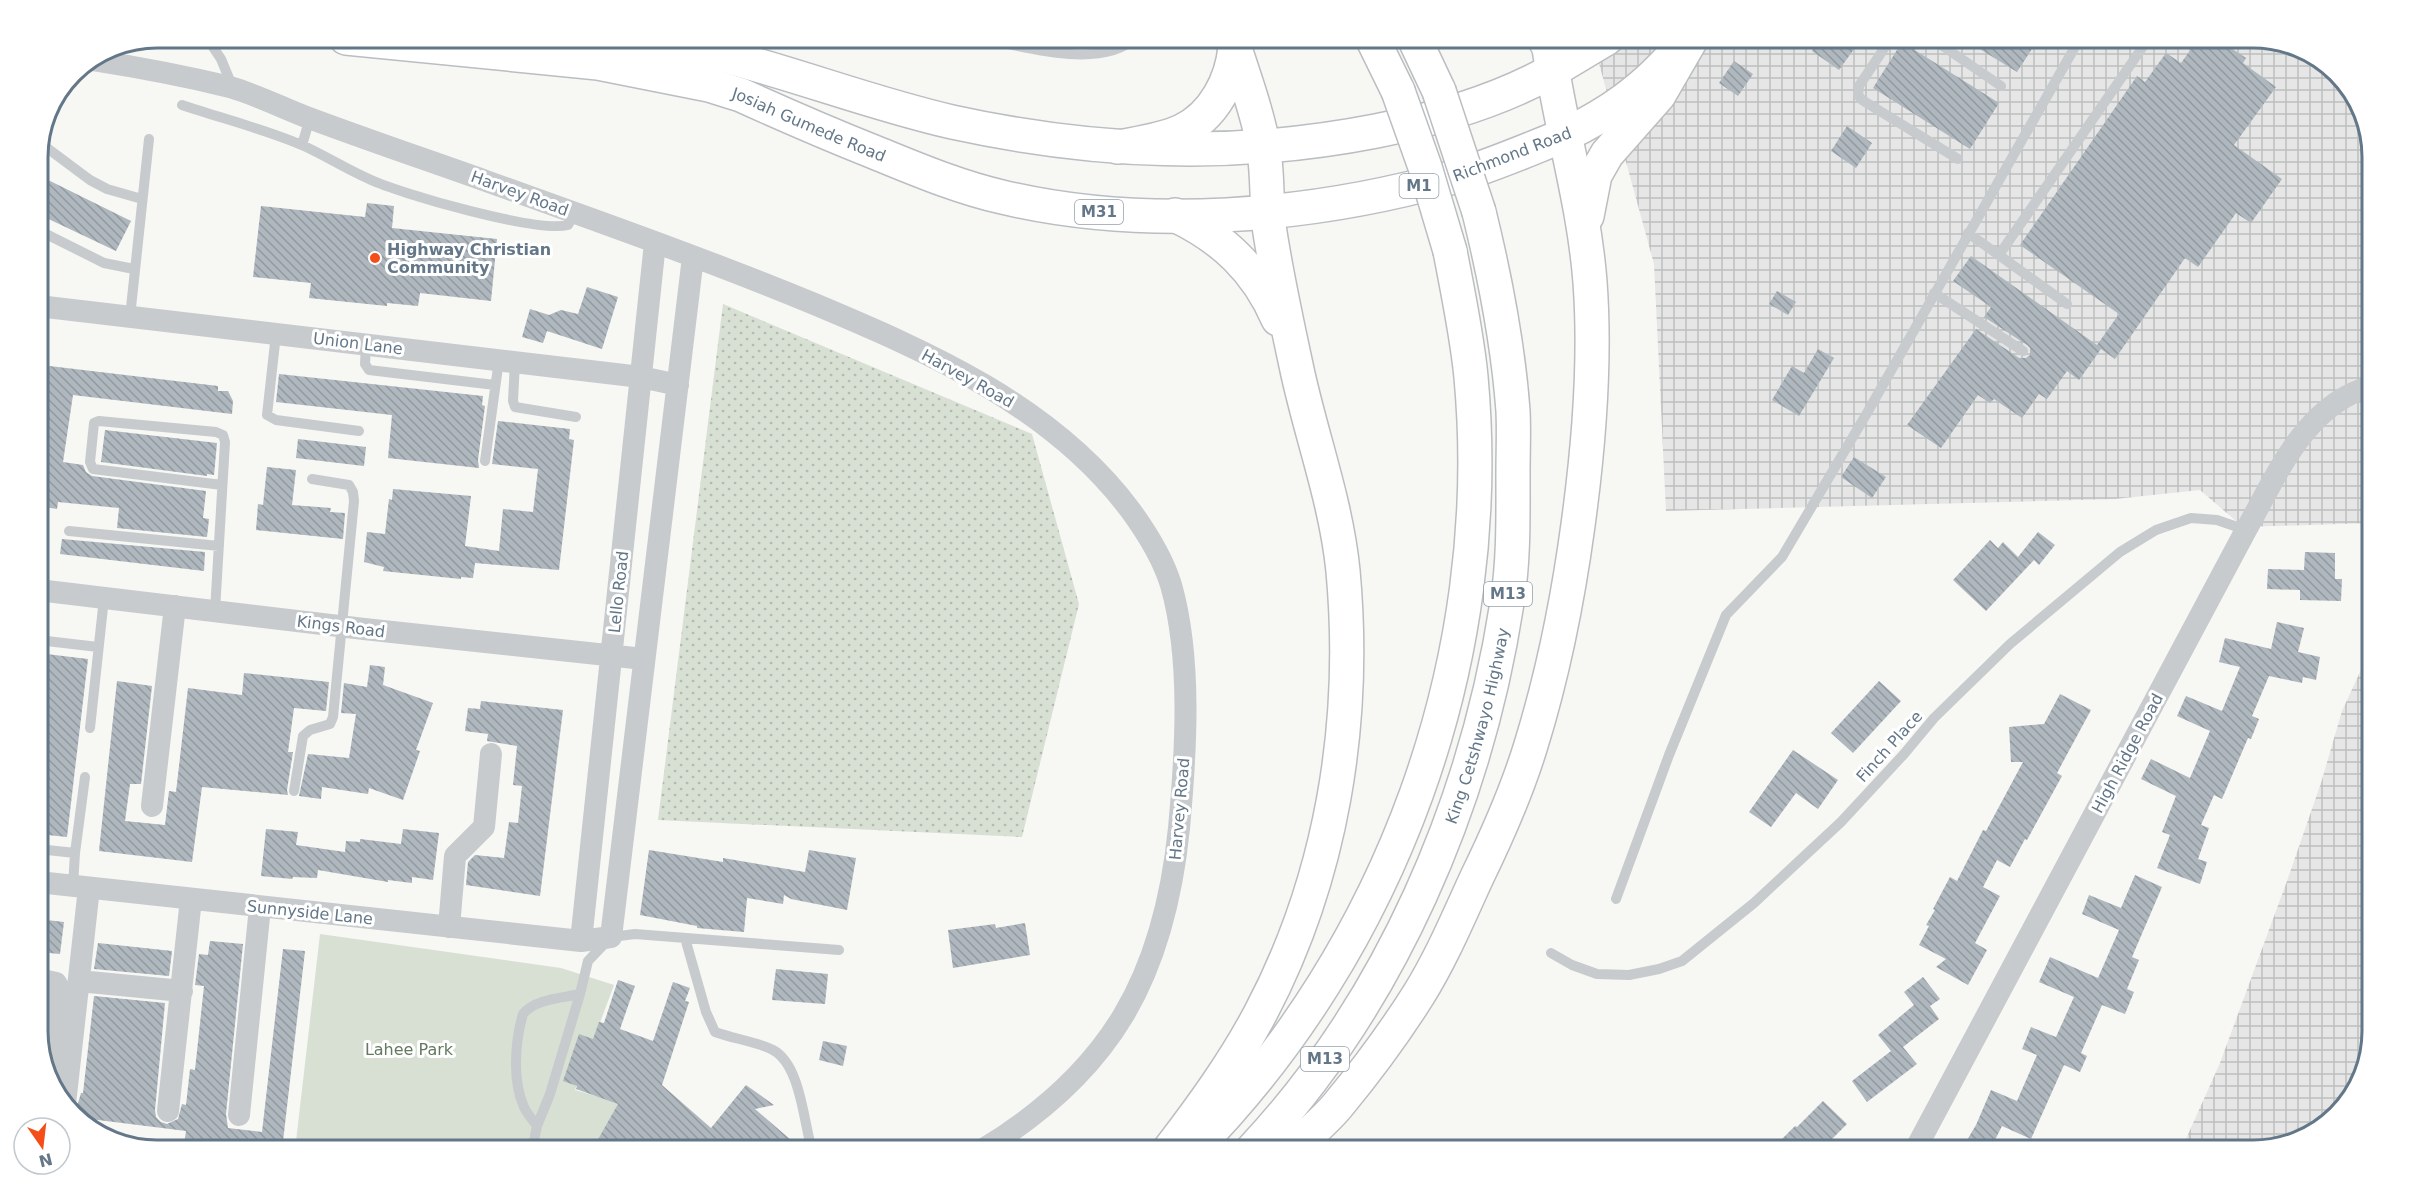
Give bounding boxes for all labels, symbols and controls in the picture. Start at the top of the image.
street label: Josiah Gumede Road [729,84,889,166]
street label: Richmond Road [1450,123,1574,186]
street label: Harvey Road [468,167,571,220]
road number: M1 [1400,174,1438,198]
road number: M31 [1075,200,1123,224]
place label: Highway Christian Community [387,240,551,277]
marker: Highway Christian Community [368,251,382,265]
street label: Union Lane [312,329,404,358]
street label: Harvey Road [918,345,1017,412]
street label: Lello Road [605,550,632,634]
road number: M13 [1484,582,1532,606]
street label: Kings Road [296,612,386,641]
street label: King Cetshwayo Highway [1442,626,1513,827]
street label: High Ridge Road [2088,690,2167,816]
street label: Finch Place [1852,707,1926,786]
street label: Harvey Road [1166,757,1193,861]
street label: Sunnyside Lane [246,896,374,929]
park label: Lahee Park [365,1040,454,1059]
road number: M13 [1301,1047,1349,1071]
north arrow [12,1116,72,1176]
text: N [37,1149,54,1171]

